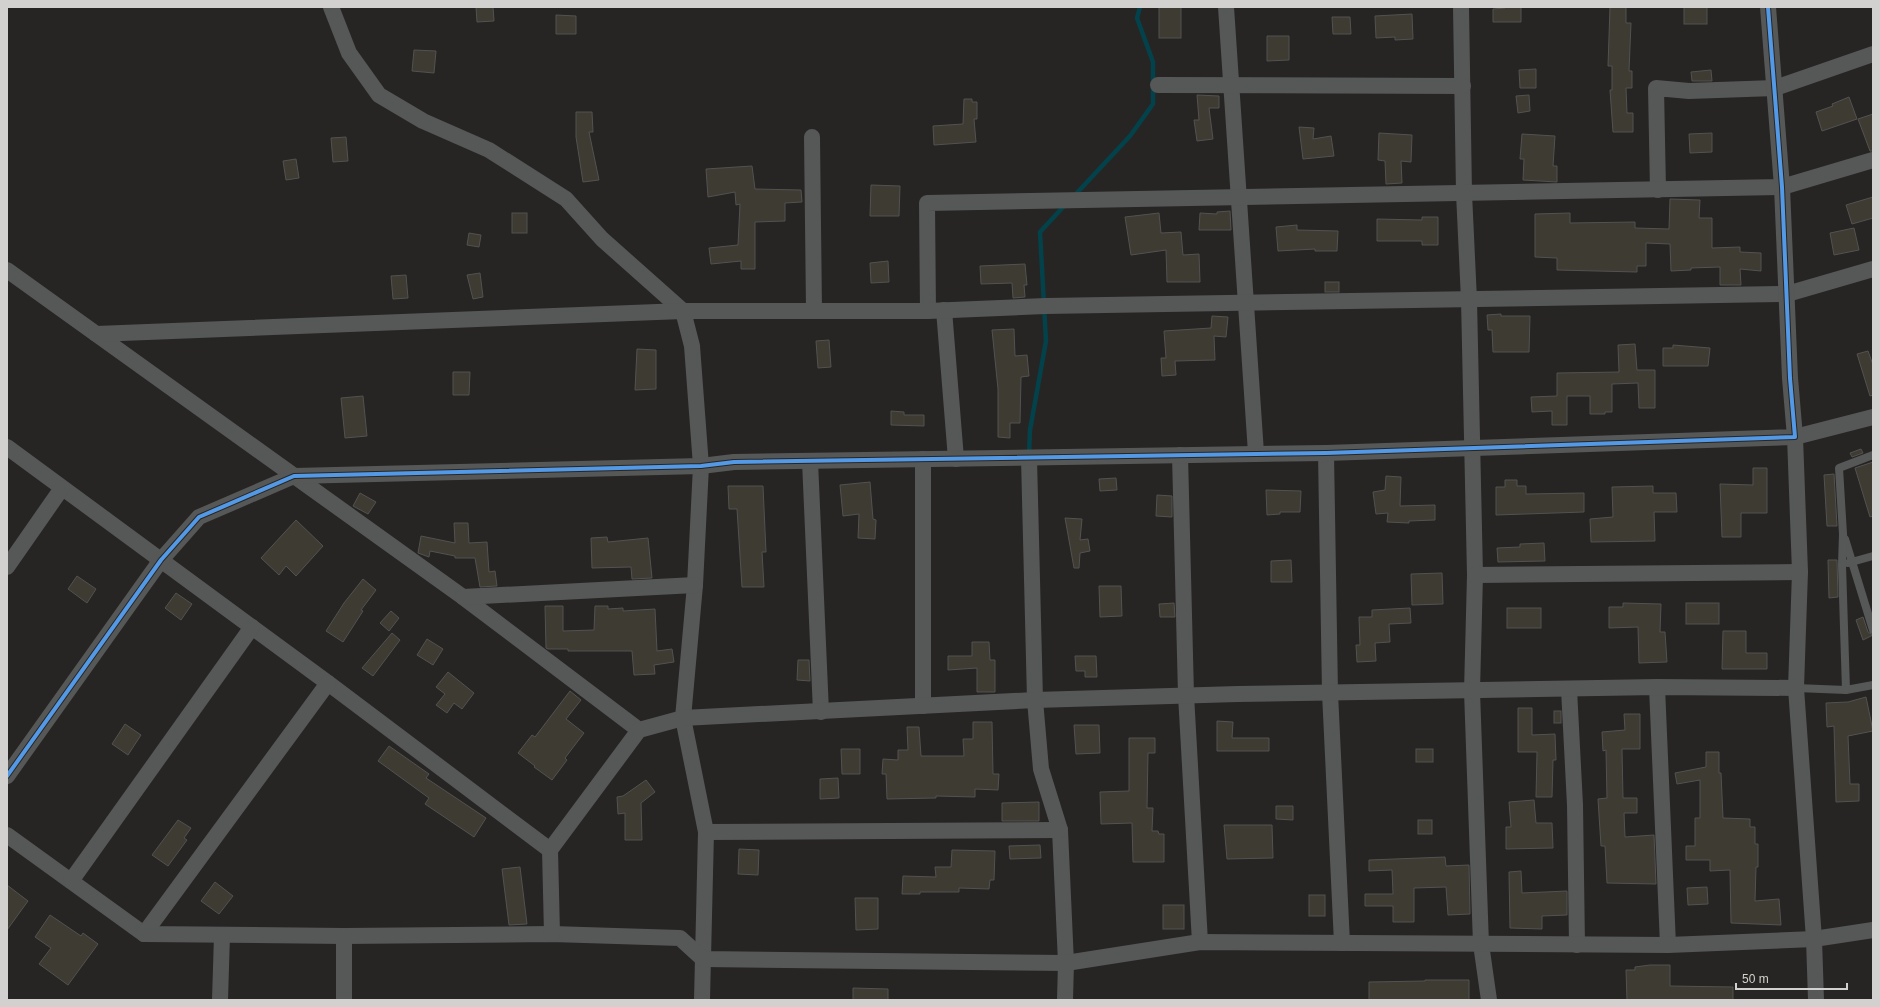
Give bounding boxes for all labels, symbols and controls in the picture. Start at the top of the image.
scale bar [1736,965,1847,991]
text: 50 m [1742,972,1769,986]

